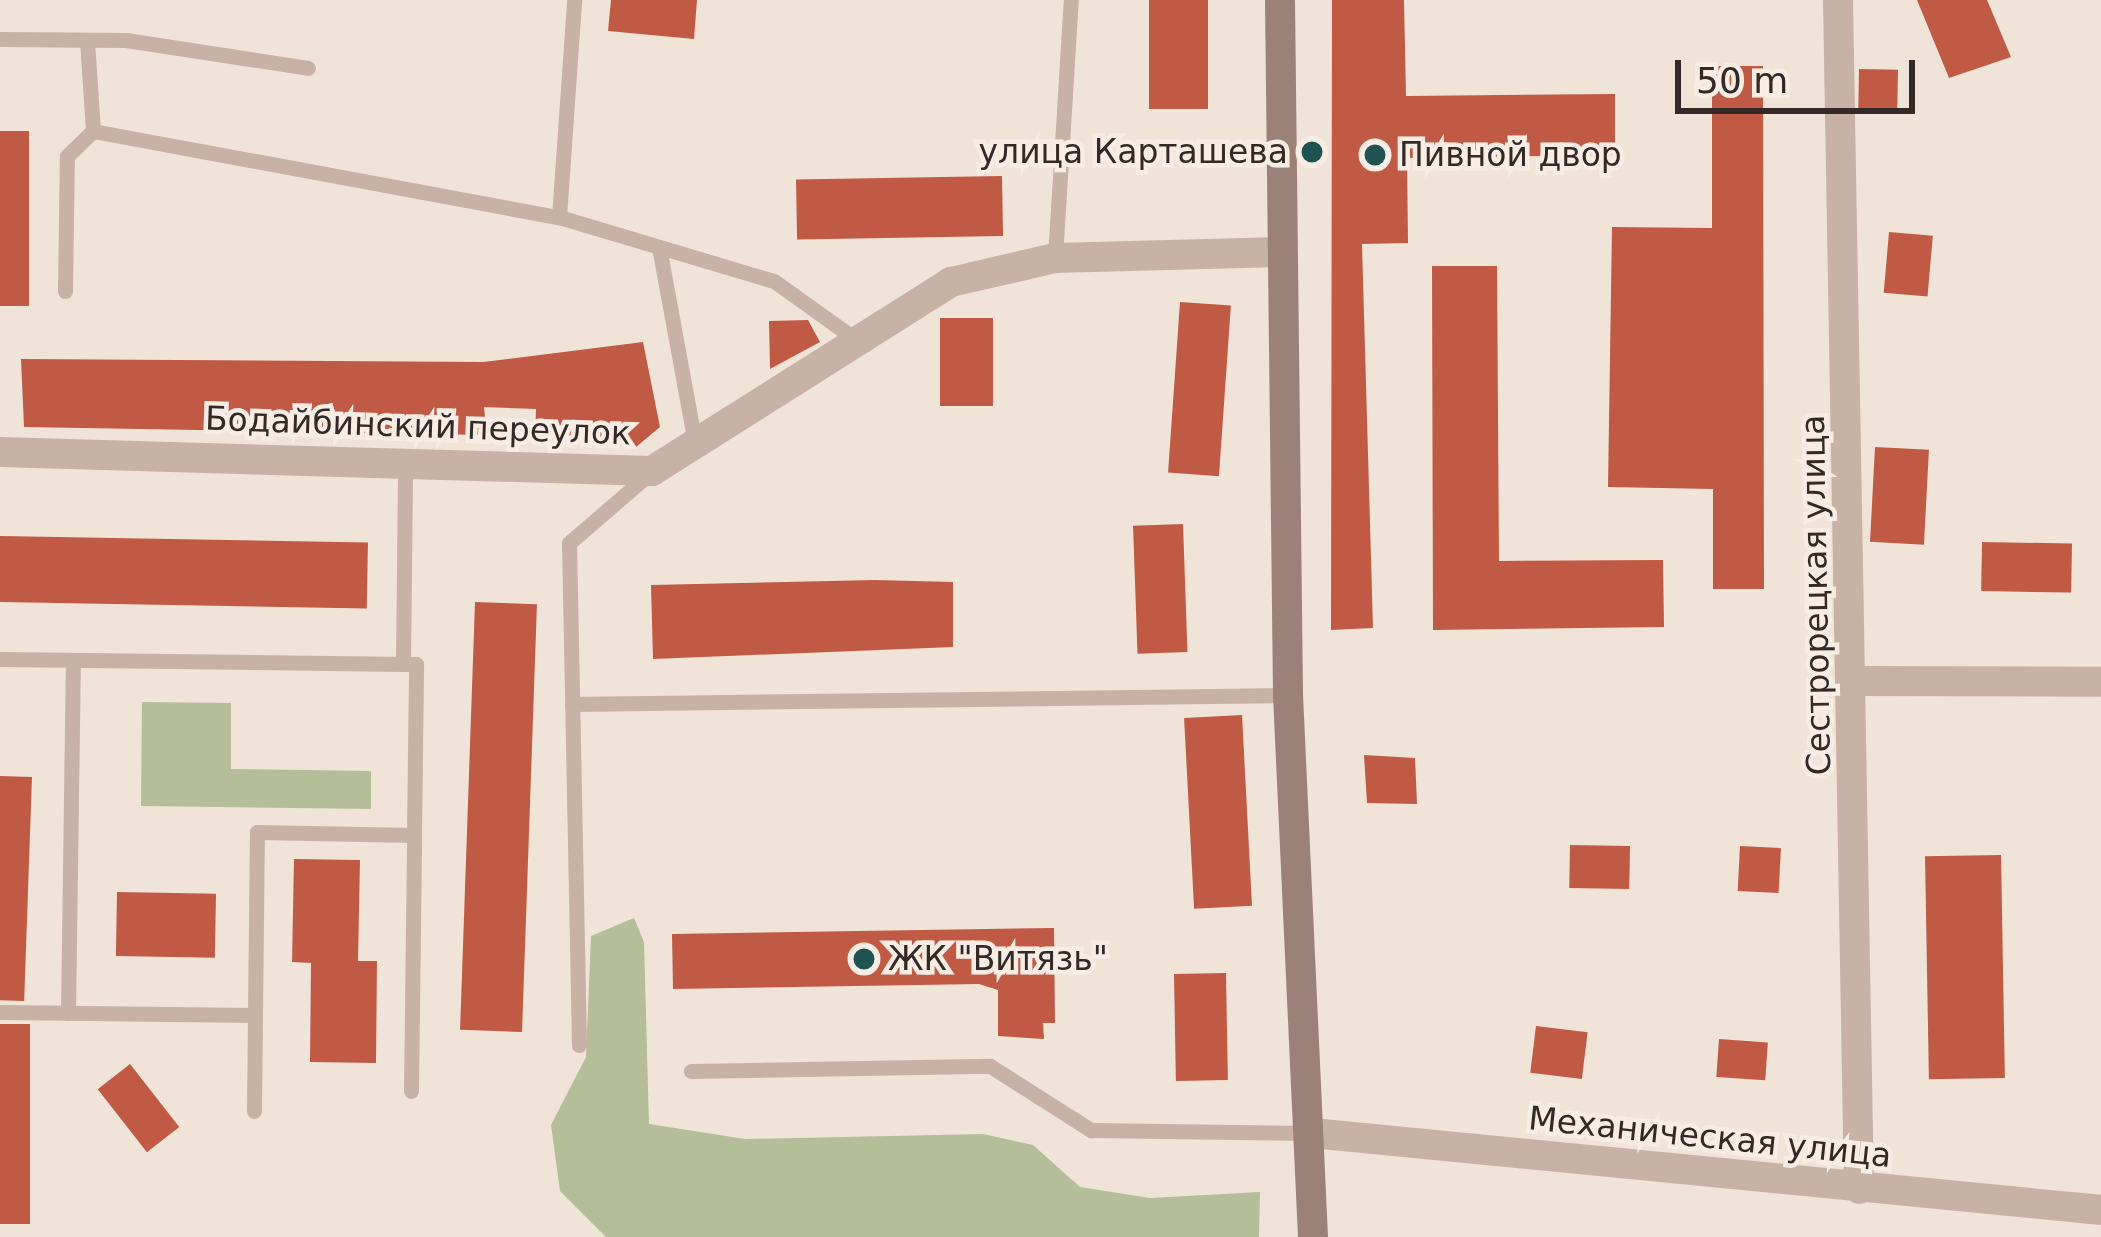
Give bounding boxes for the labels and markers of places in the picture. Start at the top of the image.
place label: улица Карташева [979,132,1288,172]
place label: Пивной двор [1399,135,1622,175]
marker: улица Карташева [1299,139,1325,165]
marker: Пивной двор [1362,142,1388,168]
place label: ЖК "Витязь" [888,939,1108,979]
marker: ЖК "Витязь" [851,946,877,972]

